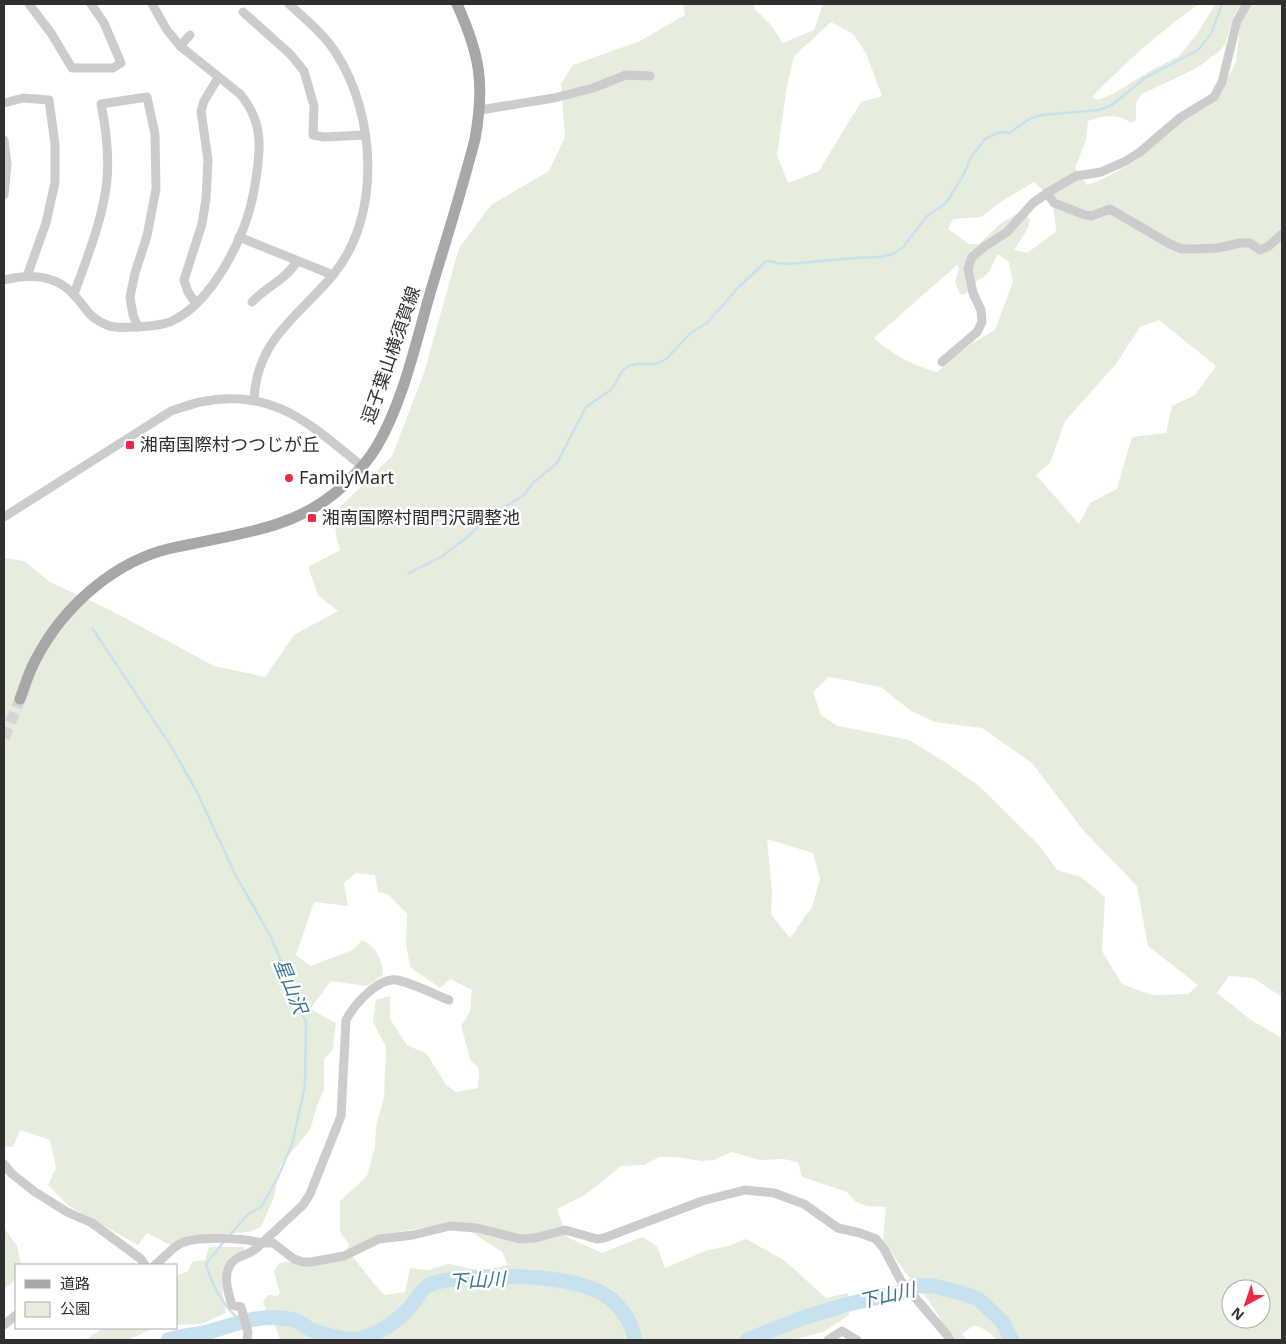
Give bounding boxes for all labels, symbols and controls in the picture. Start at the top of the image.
street label: 逗子葉山横須賀線 [355,283,425,427]
place label: 湘南国際村つつじが丘 [140,432,320,456]
marker: 湘南国際村つつじが丘 [124,439,136,451]
place label: FamilyMart [299,465,395,489]
marker: FamilyMart [283,472,295,484]
place label: 湘南国際村間門沢調整池 [322,505,520,529]
marker: 湘南国際村間門沢調整池 [306,512,318,524]
water label: 星山沢 [268,955,315,1020]
legend [15,1264,178,1329]
water label: 下山川 [448,1265,508,1294]
text: 道路 [60,1273,90,1293]
water label: 下山川 [856,1275,920,1314]
north arrow [1221,1279,1271,1329]
text: 公園 [60,1298,90,1318]
text: N [1227,1303,1248,1325]

